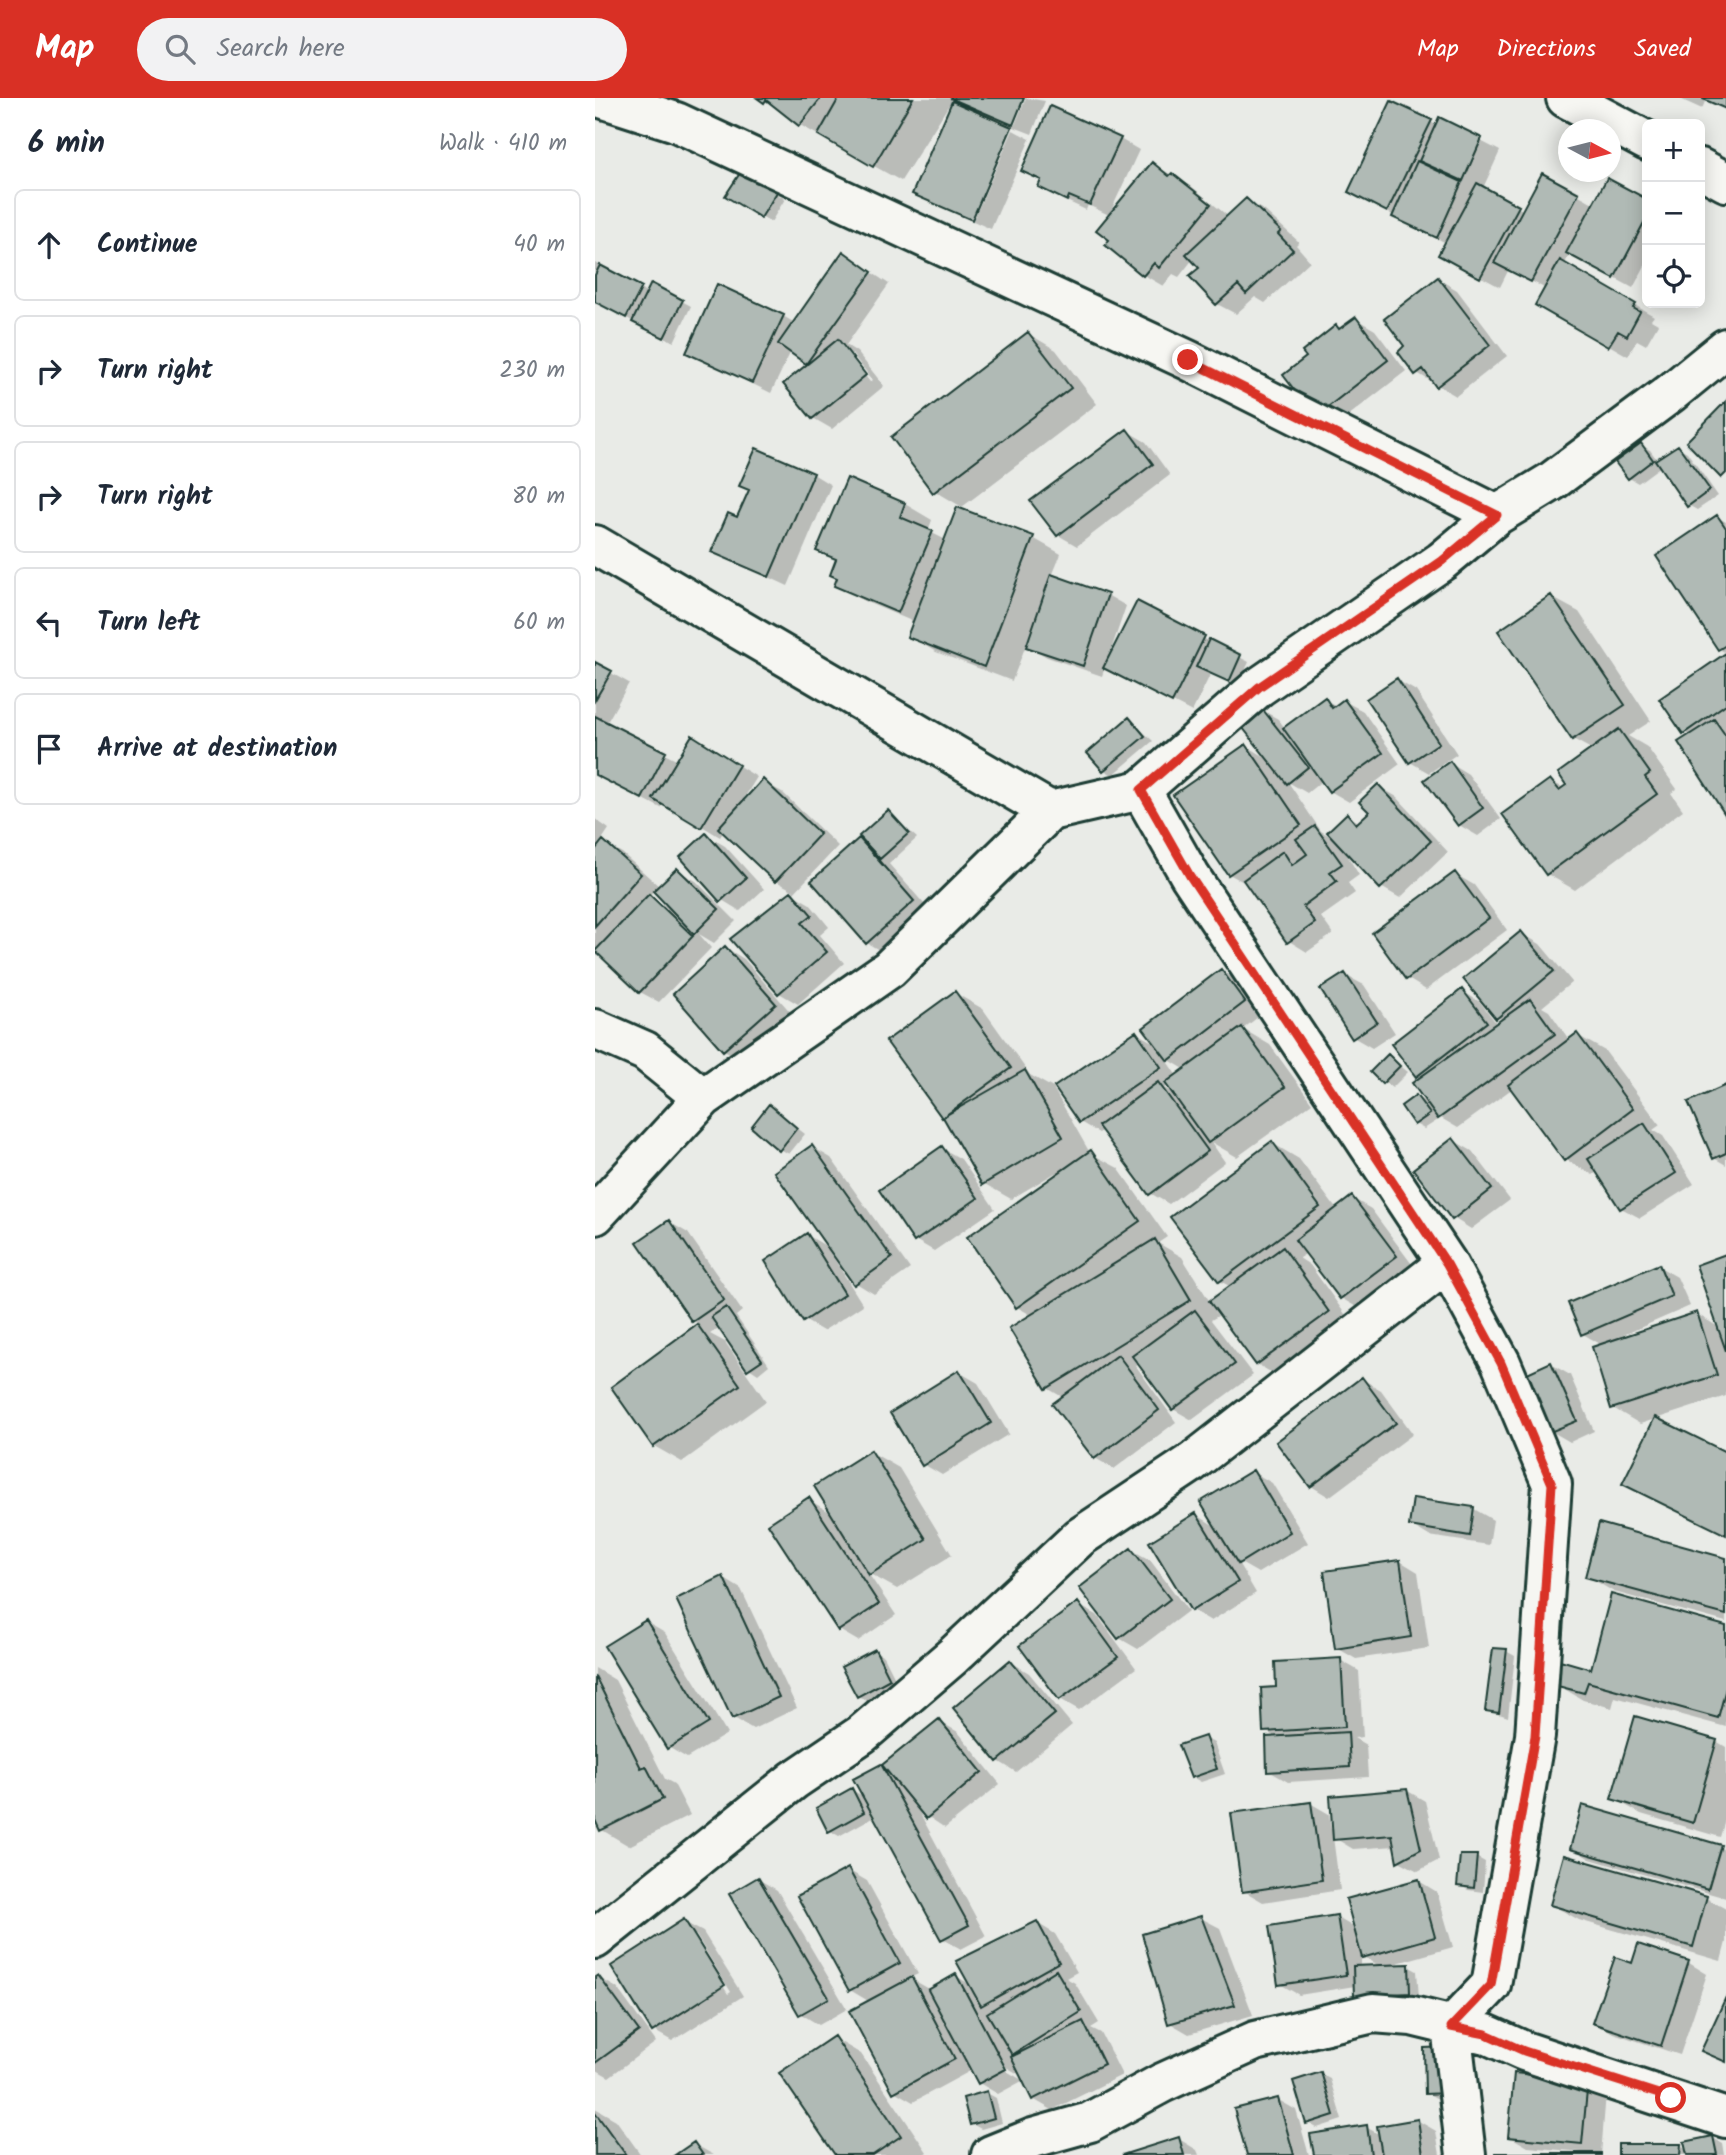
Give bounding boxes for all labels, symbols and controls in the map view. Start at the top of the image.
search box [137,18,627,81]
text: Map [35,23,95,76]
text: Search here [217,28,345,70]
icon: search [161,30,199,68]
text: Map [1417,30,1459,69]
text: Directions [1497,30,1596,69]
text: Saved [1634,30,1691,69]
north arrow [1558,119,1621,182]
map controls [1642,119,1705,308]
button: + [1642,119,1705,182]
text: 6 min [28,120,105,168]
text: Walk · 410 m [439,126,567,162]
button: − [1642,182,1705,245]
text: Continue [97,224,198,266]
icon: ahead [30,226,68,264]
text: 40 m [513,227,565,263]
button: locate [1642,245,1705,308]
route end [1172,344,1203,375]
text: Turn right [97,350,213,392]
icon: right [30,352,68,390]
text: 230 m [499,353,565,389]
text: Turn right [97,476,213,518]
icon: right [30,478,68,516]
text: 80 m [512,479,565,515]
text: Turn left [97,602,200,644]
icon: left [30,604,68,642]
text: 60 m [513,605,565,641]
text: Arrive at destination [97,728,337,770]
icon: arrive [30,730,68,768]
route start [1655,2082,1686,2113]

